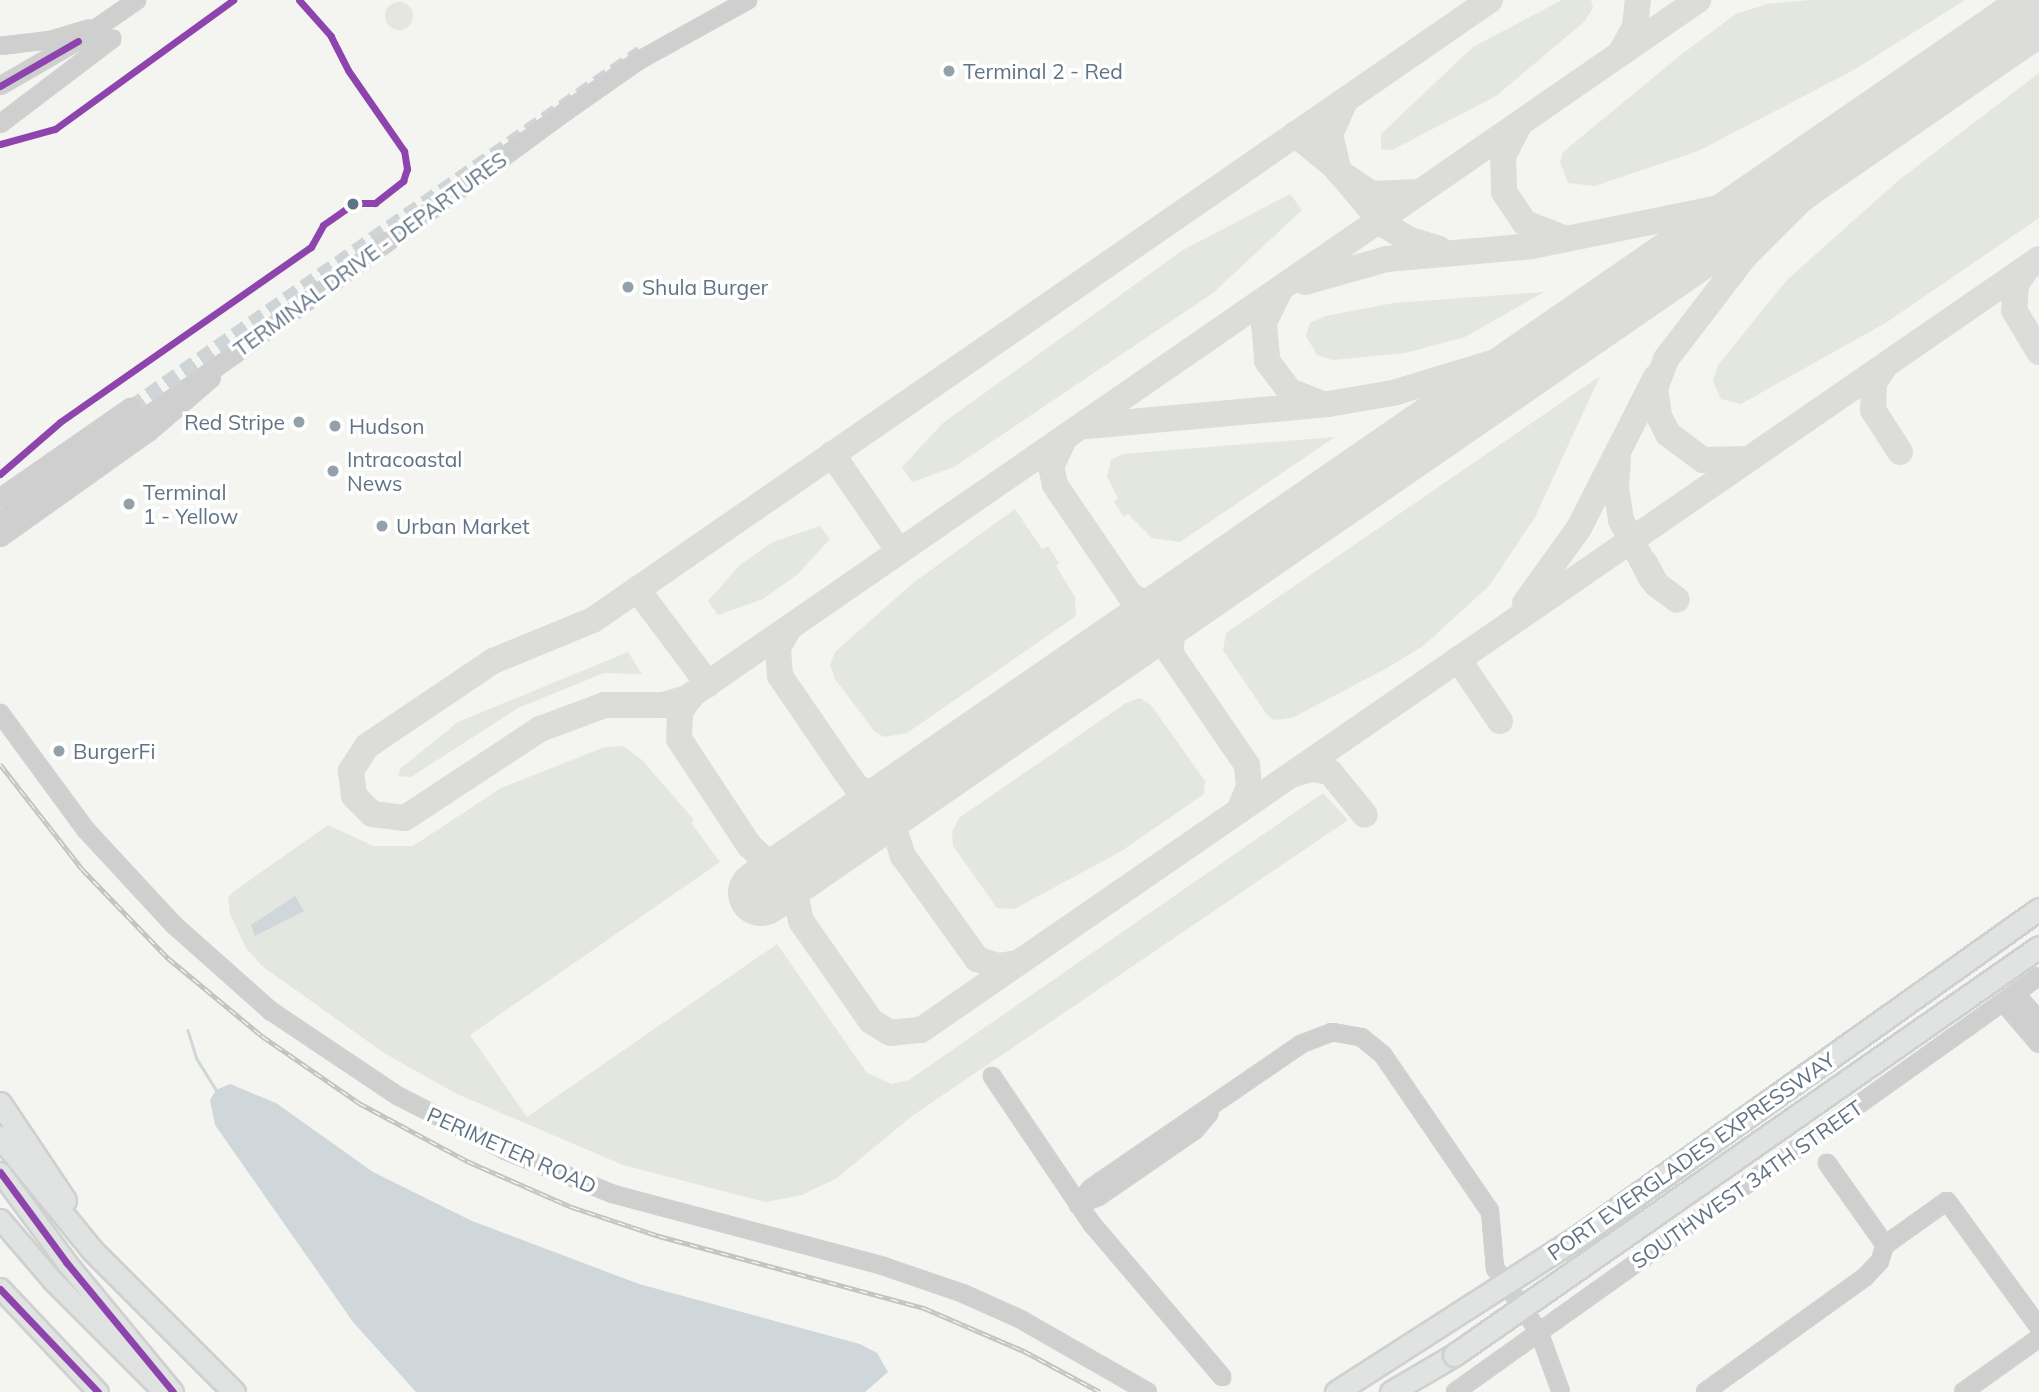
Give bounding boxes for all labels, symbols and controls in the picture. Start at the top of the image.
place label: Terminal 2 - Red [963,58,1123,84]
marker: Terminal 2 - Red [941,63,957,79]
street label: TERMINAL DRIVE - DEPARTURES [229,146,511,362]
unlabelled marker [346,197,360,211]
place label: Shula Burger [642,274,768,300]
marker: Shula Burger [620,279,636,295]
place label: Red Stripe [184,409,285,435]
place label: Hudson [349,413,425,439]
marker: Red Stripe [291,414,307,430]
marker: Hudson [327,418,343,434]
place label: Intracoastal News [347,446,462,496]
marker: Intracoastal News [325,463,341,479]
place label: Terminal 1 - Yellow [143,479,238,529]
marker: Terminal 1 - Yellow [121,496,137,512]
place label: Urban Market [396,513,529,539]
marker: Urban Market [374,518,390,534]
place label: BurgerFi [73,738,155,764]
marker: BurgerFi [51,743,67,759]
street label: PORT EVERGLADES EXPRESSWAY [1542,1047,1840,1265]
street label: SOUTHWEST 34TH STREET [1627,1094,1867,1274]
street label: PERIMETER ROAD [423,1101,601,1199]

